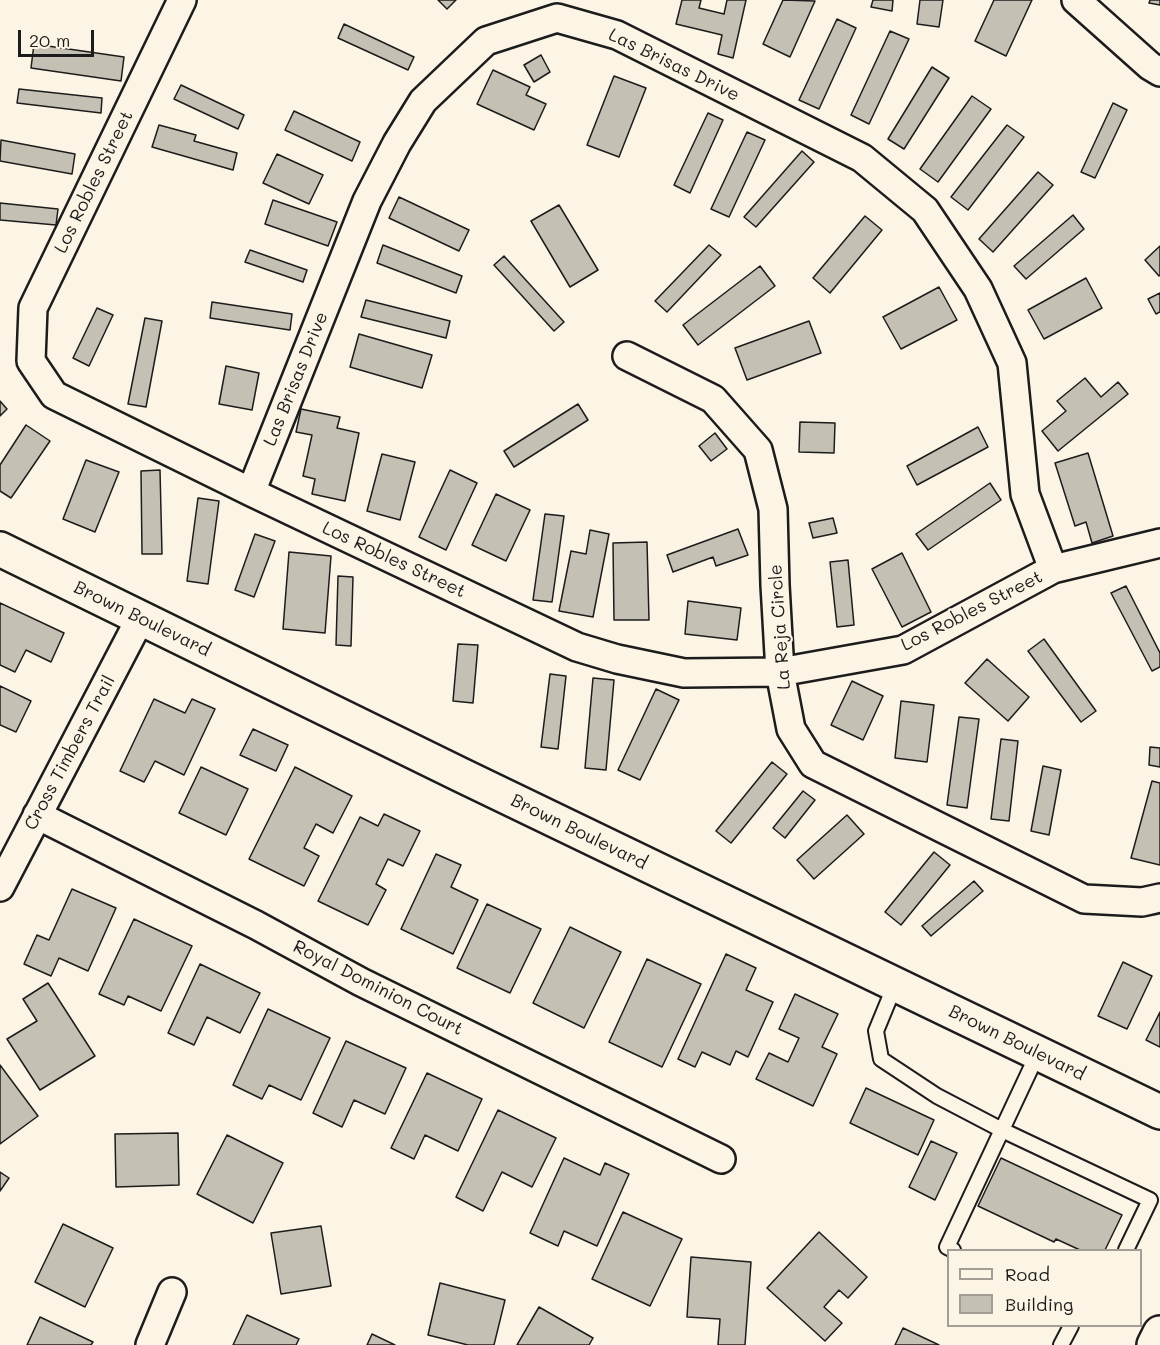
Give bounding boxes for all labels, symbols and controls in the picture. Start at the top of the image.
scale bar [21,18,98,56]
street label: Las Brisas Drive [605,24,743,106]
text: 20 m [29,28,70,52]
street label: Los Robles Street [50,107,138,257]
street label: Las Brisas Drive [259,309,333,449]
street label: Los Robles Street [319,517,469,603]
street label: La Reja Circle [765,564,795,690]
street label: Los Robles Street [898,566,1046,656]
street label: Brown Boulevard [70,577,214,661]
street label: Cross Timbers Trail [20,672,120,834]
street label: Brown Boulevard [507,790,651,874]
street label: Royal Dominion Court [289,936,467,1040]
street label: Brown Boulevard [945,1001,1089,1085]
legend [947,1249,1142,1327]
text: Road [1005,1262,1050,1286]
text: Building [1005,1292,1073,1316]

